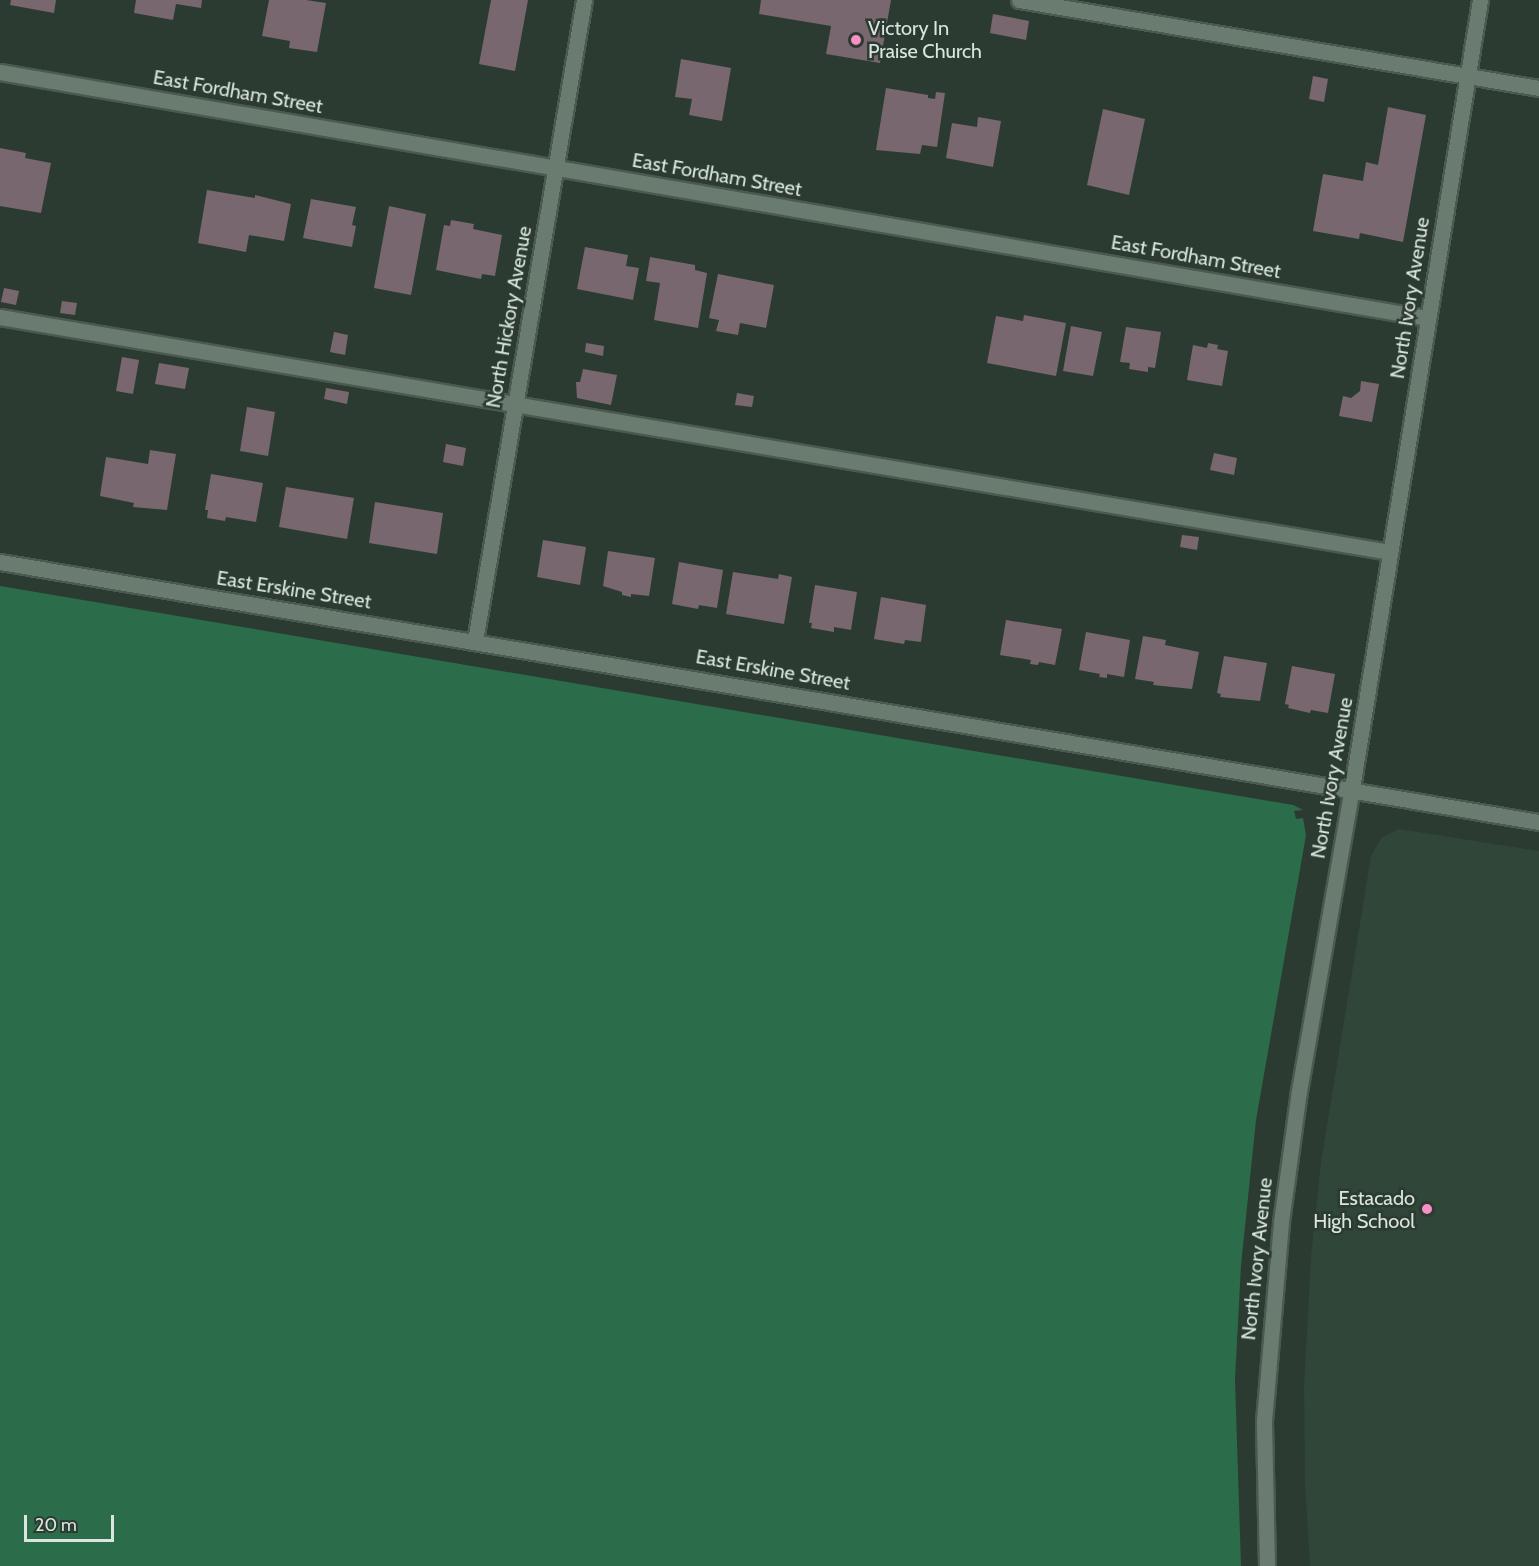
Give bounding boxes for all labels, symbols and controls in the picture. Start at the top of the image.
place label: Victory In Praise Church [868,16,982,63]
marker: Victory In Praise Church [849,33,863,47]
street label: East Fordham Street [151,65,325,119]
street label: East Fordham Street [630,148,804,202]
street label: North Ivory Avenue [1385,216,1435,380]
street label: North Hickory Avenue [481,224,537,410]
street label: East Fordham Street [1109,230,1283,284]
street label: East Erskine Street [215,566,373,614]
street label: East Erskine Street [694,645,852,695]
street label: North Ivory Avenue [1306,696,1358,860]
street label: North Ivory Avenue [1237,1177,1277,1341]
place label: Estacado High School [1313,1186,1415,1233]
marker: Estacado High School [1420,1202,1434,1216]
scale bar [27,1503,117,1541]
text: 20 m [35,1514,77,1536]

